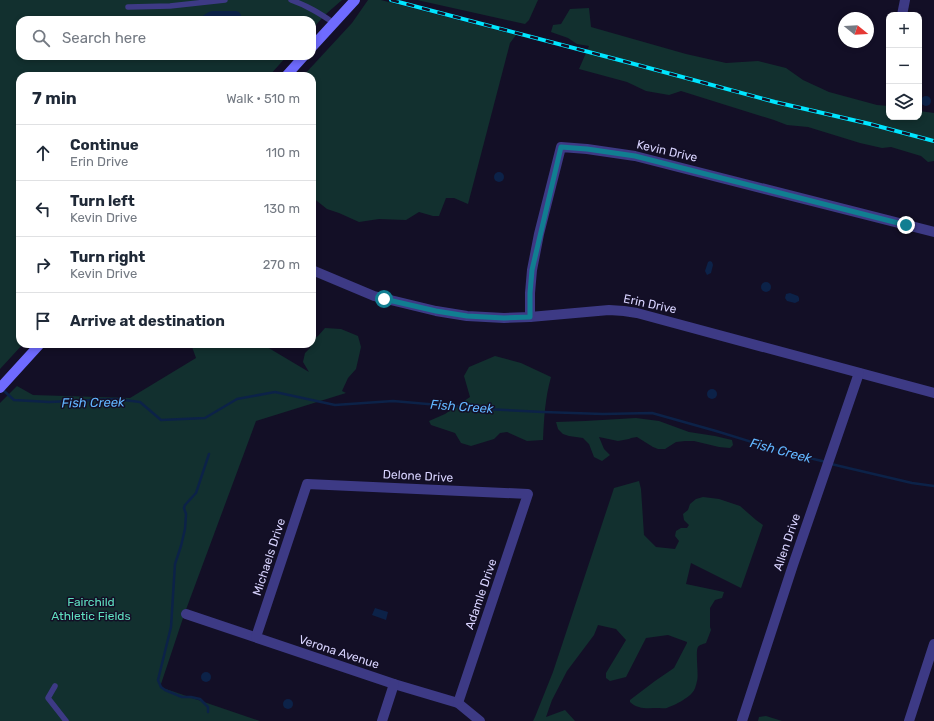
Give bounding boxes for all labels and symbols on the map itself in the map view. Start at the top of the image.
north arrow [838,12,874,48]
street label: Kevin Drive [635,137,699,165]
route end [897,216,915,234]
route start [375,290,393,308]
street label: Erin Drive [622,292,678,317]
water label: Fish Creek [61,394,125,411]
water label: Fish Creek [430,397,494,416]
water label: Fish Creek [748,435,814,466]
street label: Delone Drive [382,467,454,485]
street label: Allen Drive [771,511,803,572]
street label: Michaels Drive [250,516,288,597]
street label: Adamle Drive [462,557,500,631]
park label: Fairchild Athletic Fields [51,595,131,623]
street label: Verona Avenue [297,632,381,672]

